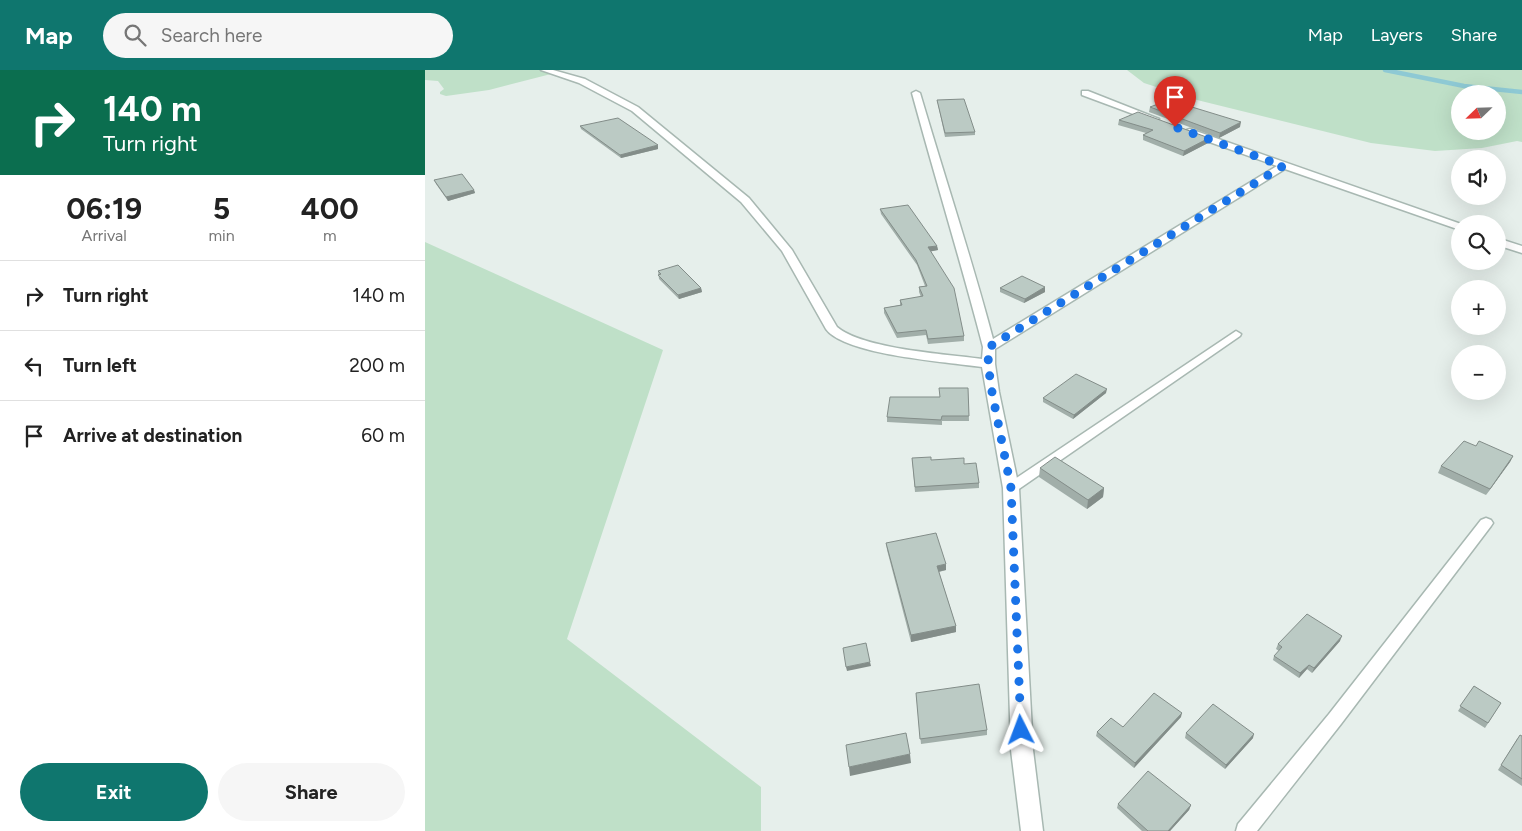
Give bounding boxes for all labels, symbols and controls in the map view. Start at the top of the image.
search box [103,13,453,58]
text: Map [25,21,73,50]
icon: search [121,21,149,49]
text: Search here [161,24,262,47]
text: Map [1308,24,1343,46]
text: Layers [1371,24,1423,46]
text: Share [1451,24,1497,46]
pin [1154,76,1196,127]
icon: arrive [1161,83,1189,111]
north arrow [1451,85,1506,140]
map controls [1451,85,1506,400]
text: 140 m [103,88,201,130]
icon: right [20,90,85,155]
text: Turn right [103,130,198,157]
button: sound [1451,150,1506,205]
text: 06:19 [66,190,142,227]
text: 5 [213,190,230,227]
text: 400 [301,190,359,227]
button: search [1451,215,1506,270]
text: Arrival [82,226,127,245]
text: min [208,226,235,245]
text: m [323,226,337,245]
button: + [1451,280,1506,335]
icon: right [20,282,48,310]
text: Turn right [63,284,149,307]
text: 140 m [352,284,405,307]
button: − [1451,345,1506,400]
icon: left [20,352,48,380]
text: Turn left [63,354,137,377]
text: 200 m [349,354,405,377]
icon: arrive [20,422,48,450]
text: Arrive at destination [63,424,242,447]
text: 60 m [361,424,405,447]
position arrow [994,703,1046,755]
button: Exit [20,763,208,821]
button: Share [218,763,405,821]

